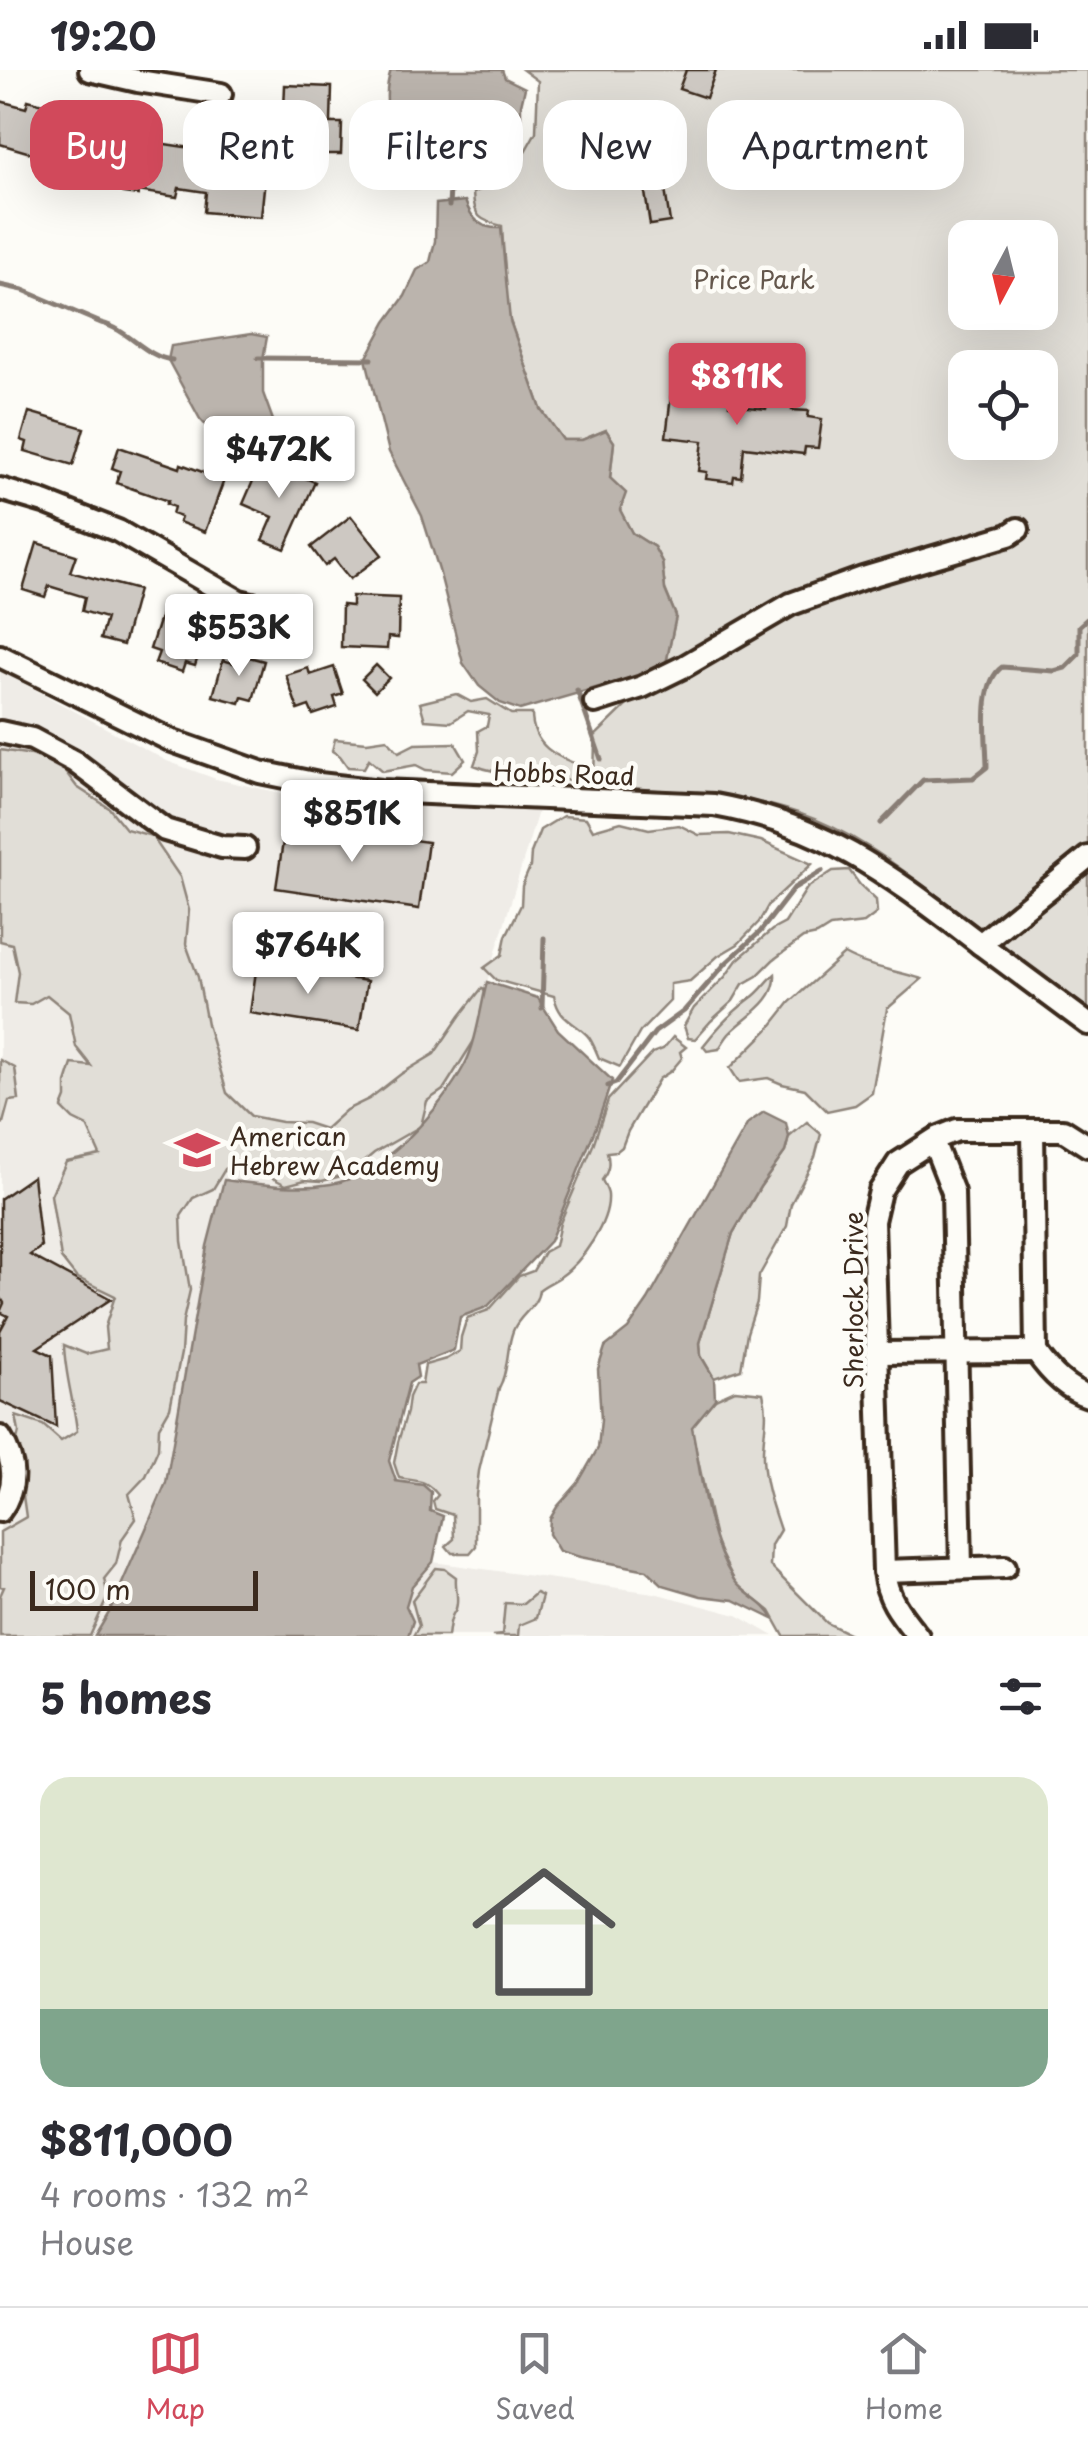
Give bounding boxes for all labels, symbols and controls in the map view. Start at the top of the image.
text: 19:20 [50,7,156,64]
chip: Buy [30,100,163,190]
chip: Rent [183,100,329,190]
chip: Filters [349,100,523,190]
chip: New [543,100,687,190]
chip: Apartment [707,100,964,190]
north arrow [948,220,1058,330]
map controls [948,220,1058,460]
park label: Price Park [693,260,815,298]
pin: $811K [667,343,807,428]
button: locate [948,350,1058,460]
text: $811K [691,351,783,399]
pin: $472K [209,416,349,501]
text: $472K [226,424,332,472]
pin: $553K [169,594,309,679]
text: $553K [187,602,291,650]
street label: Hobbs Road [493,752,635,794]
pin: $851K [282,780,422,865]
text: $851K [303,788,401,836]
pin: $764K [238,912,378,997]
text: $764K [255,920,361,968]
place label: American Hebrew Academy [230,1117,440,1184]
school or university icon: American Hebrew Academy [173,1126,221,1174]
street label: Sherlock Drive [834,1211,872,1389]
scale bar [30,1566,258,1610]
text: 100 m [45,1567,131,1610]
text: 5 homes [40,1665,212,1728]
icon: filters [993,1669,1048,1724]
icon: home [454,1842,634,2022]
text: $811,000 [40,2107,233,2170]
text: 4 rooms · 132 m² [40,2170,310,2218]
text: House [40,2218,134,2266]
tab: Map [145,2326,205,2429]
tab: Saved [495,2326,575,2429]
tab: Home [865,2326,943,2429]

